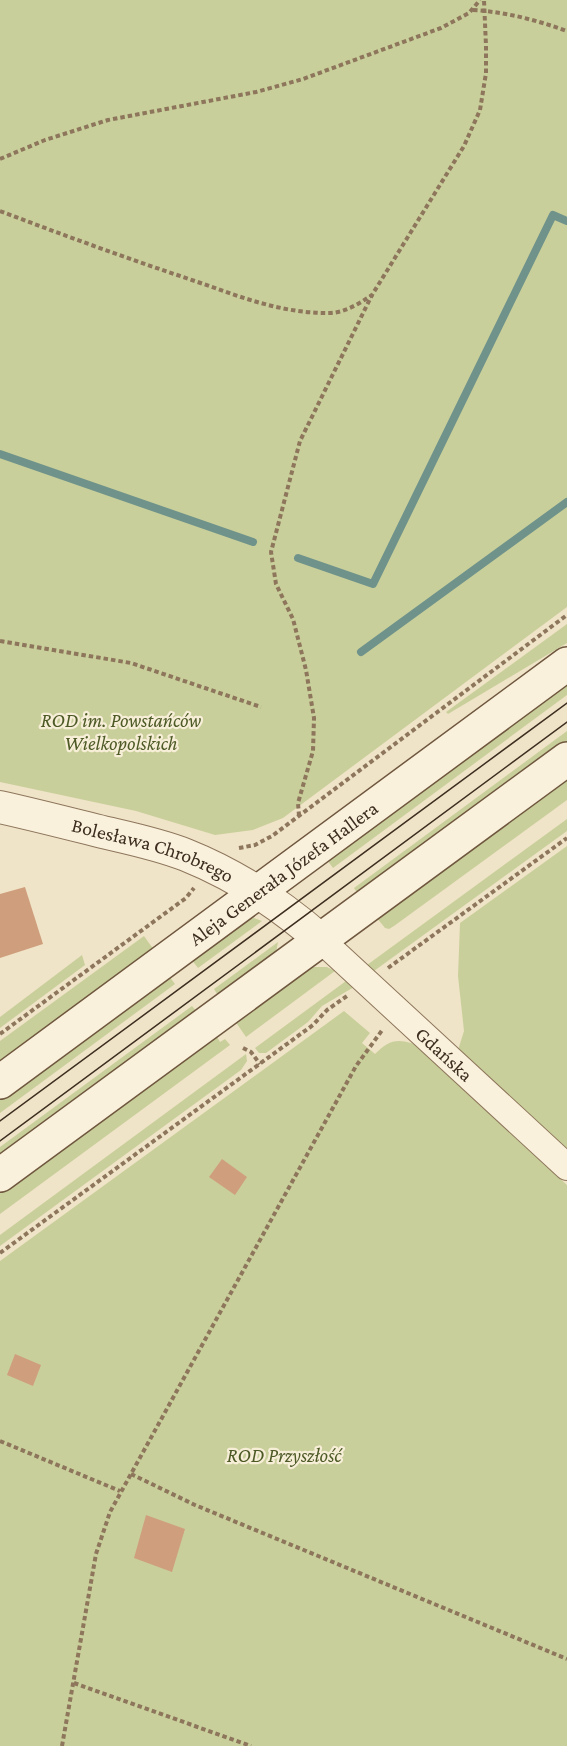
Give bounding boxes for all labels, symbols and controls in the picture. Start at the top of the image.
park label: ROD im. Powstańców Wielkopolskich [41,709,202,755]
street label: Aleja Generała Józefa Hallera [185,796,382,950]
street label: Bolesława Chrobrego [70,814,238,887]
street label: Gdańska [411,1022,478,1086]
park label: ROD Przyszłość [227,1444,343,1467]

